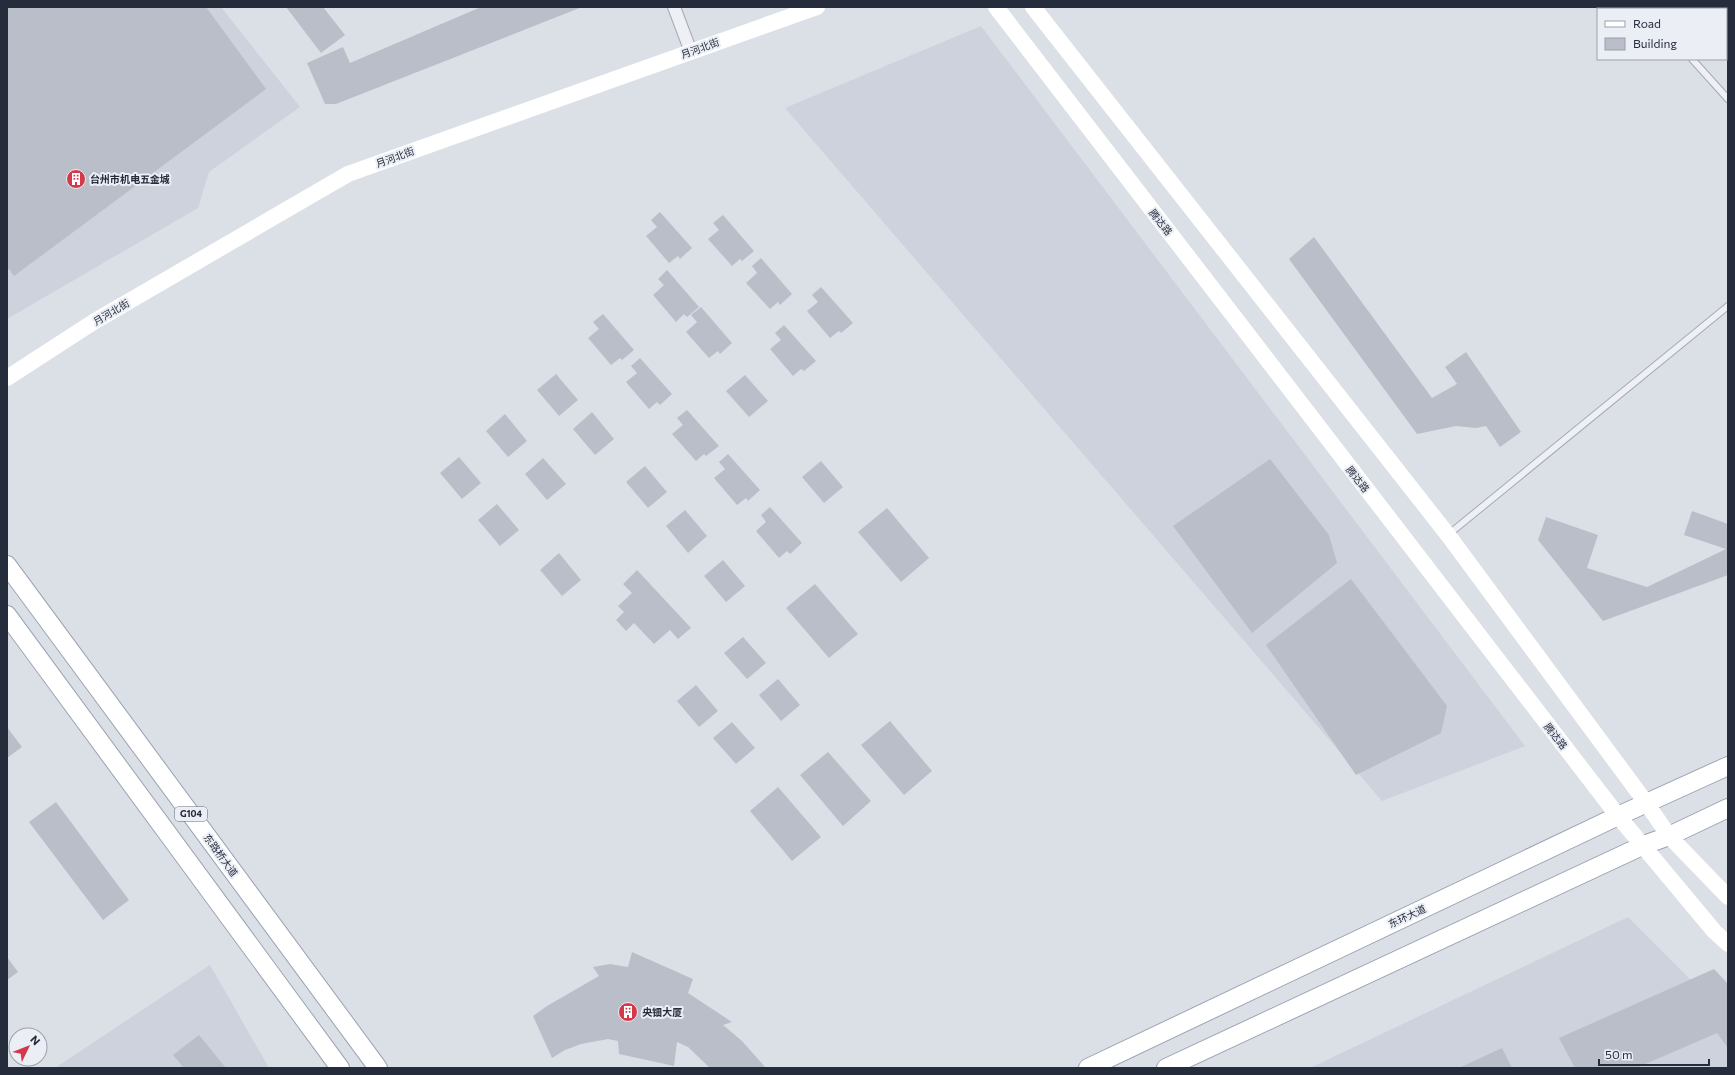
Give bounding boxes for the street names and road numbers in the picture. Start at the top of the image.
street label: 月河北街 [679,36,721,60]
street label: 月河北街 [374,145,416,169]
street label: 腾达路 [1147,206,1175,238]
street label: 月河北街 [91,297,131,327]
street label: 腾达路 [1344,463,1372,495]
street label: 腾达路 [1542,720,1570,752]
road number: G104 [175,807,207,821]
street label: 东路桥大道 [201,831,241,879]
street label: 东环大道 [1386,902,1428,930]

